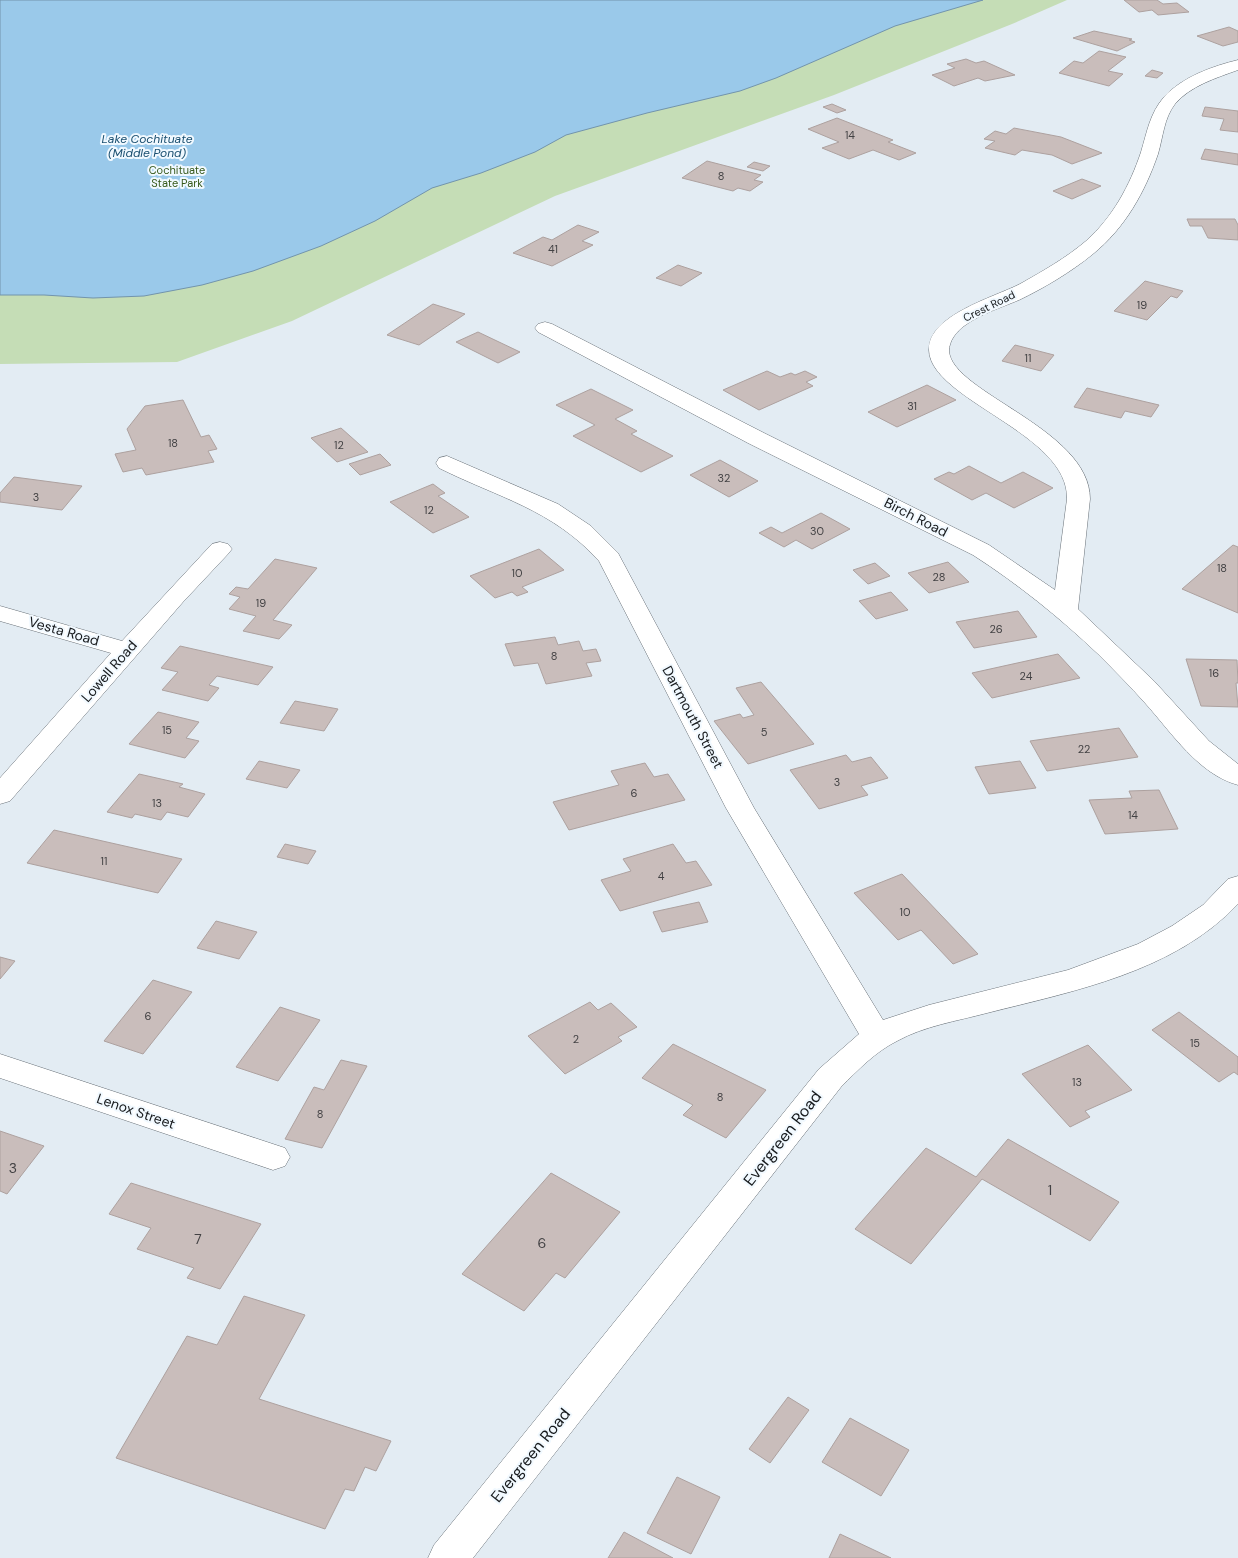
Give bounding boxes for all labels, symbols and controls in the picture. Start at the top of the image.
house number: 14 [845,128,855,142]
water label: Lake Cochituate (Middle Pond) [102,131,193,161]
park label: Cochituate State Park [149,163,205,190]
house number: 8 [718,169,724,183]
house number: 41 [548,242,558,256]
street label: Crest Road [961,287,1017,325]
house number: 19 [1137,298,1147,312]
house number: 11 [1025,351,1031,365]
house number: 31 [907,399,917,413]
house number: 18 [168,436,178,450]
house number: 12 [334,438,344,452]
house number: 32 [718,471,730,485]
house number: 3 [33,490,39,504]
street label: Birch Road [881,493,951,541]
house number: 12 [424,503,434,517]
house number: 30 [810,524,824,538]
house number: 18 [1217,561,1227,575]
house number: 10 [512,566,522,580]
house number: 28 [933,570,945,584]
house number: 19 [256,596,266,610]
street label: Vesta Road [27,612,101,650]
house number: 26 [989,622,1003,636]
street label: Lowell Road [77,636,141,706]
house number: 8 [551,649,557,663]
street label: Dartmouth Street [658,663,728,771]
house number: 16 [1209,666,1219,680]
house number: 24 [1020,669,1033,683]
house number: 15 [162,723,172,737]
house number: 5 [761,725,768,739]
house number: 22 [1078,742,1090,756]
house number: 3 [834,775,840,789]
house number: 6 [631,786,638,800]
house number: 13 [152,796,162,810]
house number: 14 [1128,808,1138,822]
house number: 11 [101,854,107,868]
house number: 4 [658,869,665,883]
house number: 10 [900,905,910,919]
house number: 6 [145,1009,152,1023]
house number: 2 [573,1032,579,1046]
house number: 15 [1190,1036,1200,1050]
house number: 13 [1072,1075,1082,1089]
street label: Evergreen Road [739,1086,826,1190]
street label: Lenox Street [95,1089,177,1133]
house number: 8 [717,1090,723,1104]
house number: 8 [317,1107,323,1121]
house number: 3 [9,1159,17,1177]
house number: 1 [1048,1181,1052,1199]
house number: 7 [194,1230,202,1248]
house number: 6 [538,1234,546,1252]
street label: Evergreen Road [486,1404,575,1507]

